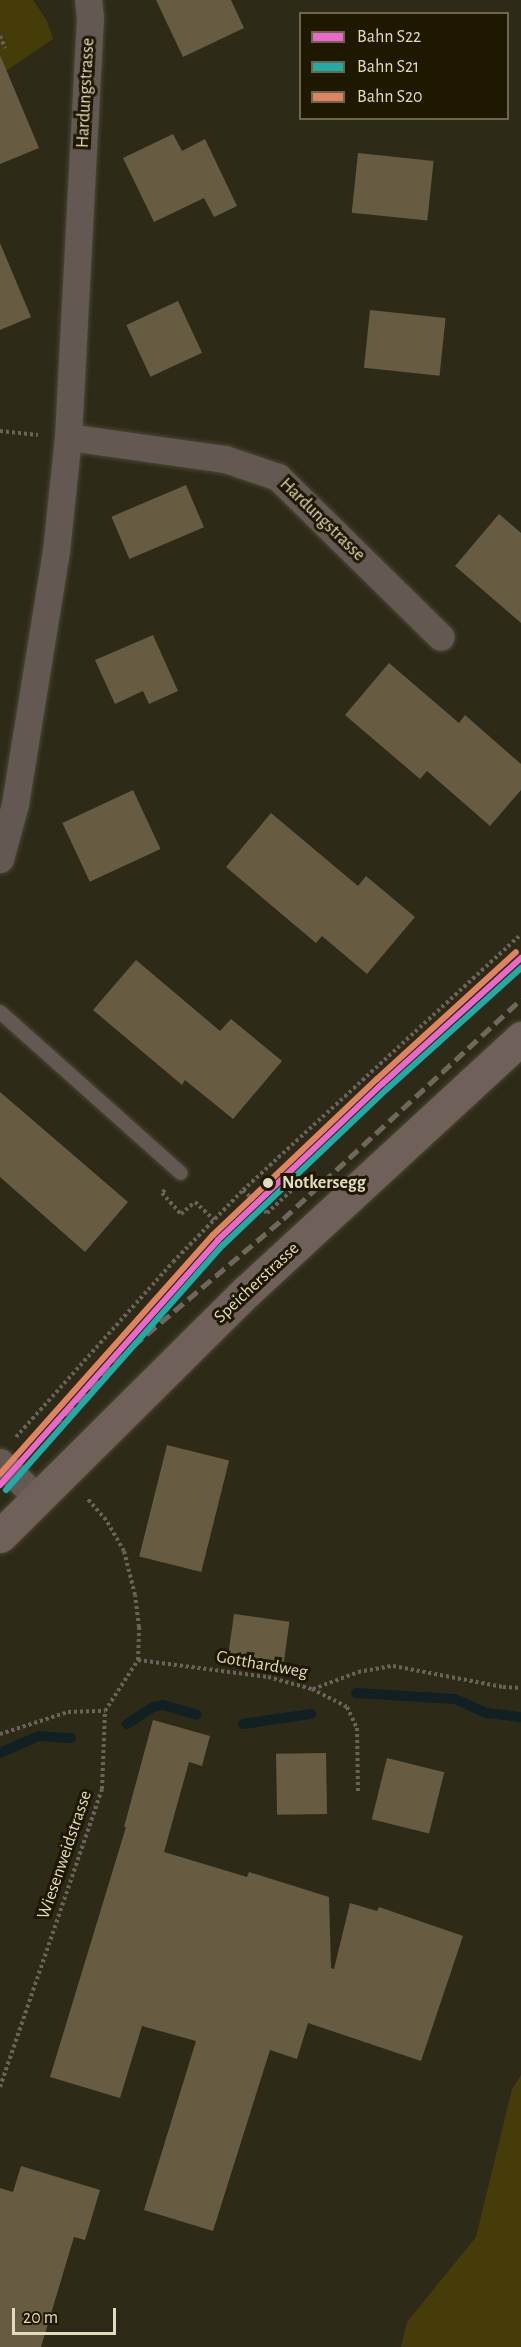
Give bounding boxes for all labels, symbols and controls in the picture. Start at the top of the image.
legend [299,12,509,120]
text: Bahn S22 [357,28,421,46]
street label: Hardungstrasse [72,37,100,149]
text: Bahn S21 [357,58,419,76]
text: Bahn S20 [357,88,423,106]
street label: Hardungstrasse [275,474,369,566]
place label: Notkersegg [282,1172,366,1194]
marker: Notkersegg [259,1174,277,1192]
street label: Speicherstrasse [210,1238,304,1328]
street label: Gotthardweg [215,1646,309,1684]
street label: Wiesenweidstrasse [33,1788,97,1922]
scale bar [15,2296,118,2334]
text: 20 m [23,2309,58,2327]

